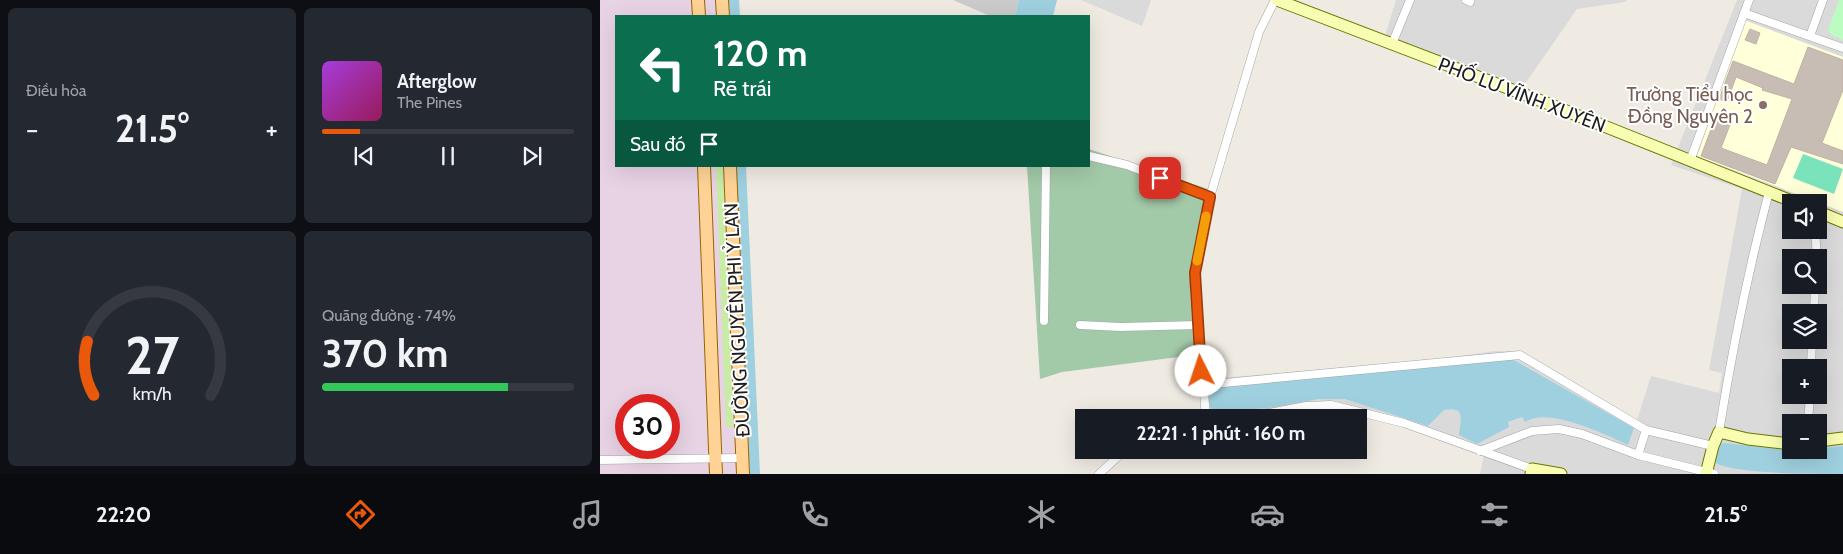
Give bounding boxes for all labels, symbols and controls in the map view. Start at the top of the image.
text: 120 m [713,32,807,75]
icon: left [630,35,695,100]
street label: PHỐ LƯ VĨNH XUYÊN [1435,50,1610,138]
text: Afterglow [397,70,477,93]
text: Rẽ trái [713,75,772,102]
text: Điều hòa [26,81,86,100]
place label: Trường Tiểu học Đồng Nguyên 2 [1626,83,1753,128]
text: The Pines [397,93,462,112]
marker: Trường Tiểu học Đồng Nguyên 2 [1757,99,1769,111]
text: 21.5° [115,105,189,152]
text: − [26,112,38,146]
text: + [266,112,278,146]
icon: arrive [695,130,723,158]
text: Sau đó [630,133,685,156]
icon: previous [350,142,378,170]
icon: pause [434,142,462,170]
icon: next [518,142,546,170]
pin [1139,157,1181,199]
icon: arrive [1146,164,1174,192]
map controls [1782,194,1827,459]
button: sound [1782,194,1827,239]
street label: ĐƯỜNG NGUYÊN PHI Ỷ LAN [718,202,755,438]
button: search [1782,249,1827,294]
button: layers [1782,304,1827,349]
text: Quãng đường · 74% [322,306,456,325]
text: 27 [125,324,179,387]
text: 370 km [322,330,448,377]
position arrow [1174,344,1226,396]
button: + [1782,359,1827,404]
text: km/h [132,383,172,404]
speed limit sign: 30 [615,394,680,459]
button: − [1782,414,1827,459]
text: 22:21 · 1 phút · 160 m [1137,422,1305,445]
icon: directions [343,497,378,532]
icon: music [570,497,605,532]
icon: phone [797,497,832,532]
icon: climate [1024,497,1059,532]
icon: car [1250,497,1285,532]
icon: filters [1477,497,1512,532]
text: 22:20 [96,501,151,528]
text: 21.5° [1704,501,1747,528]

